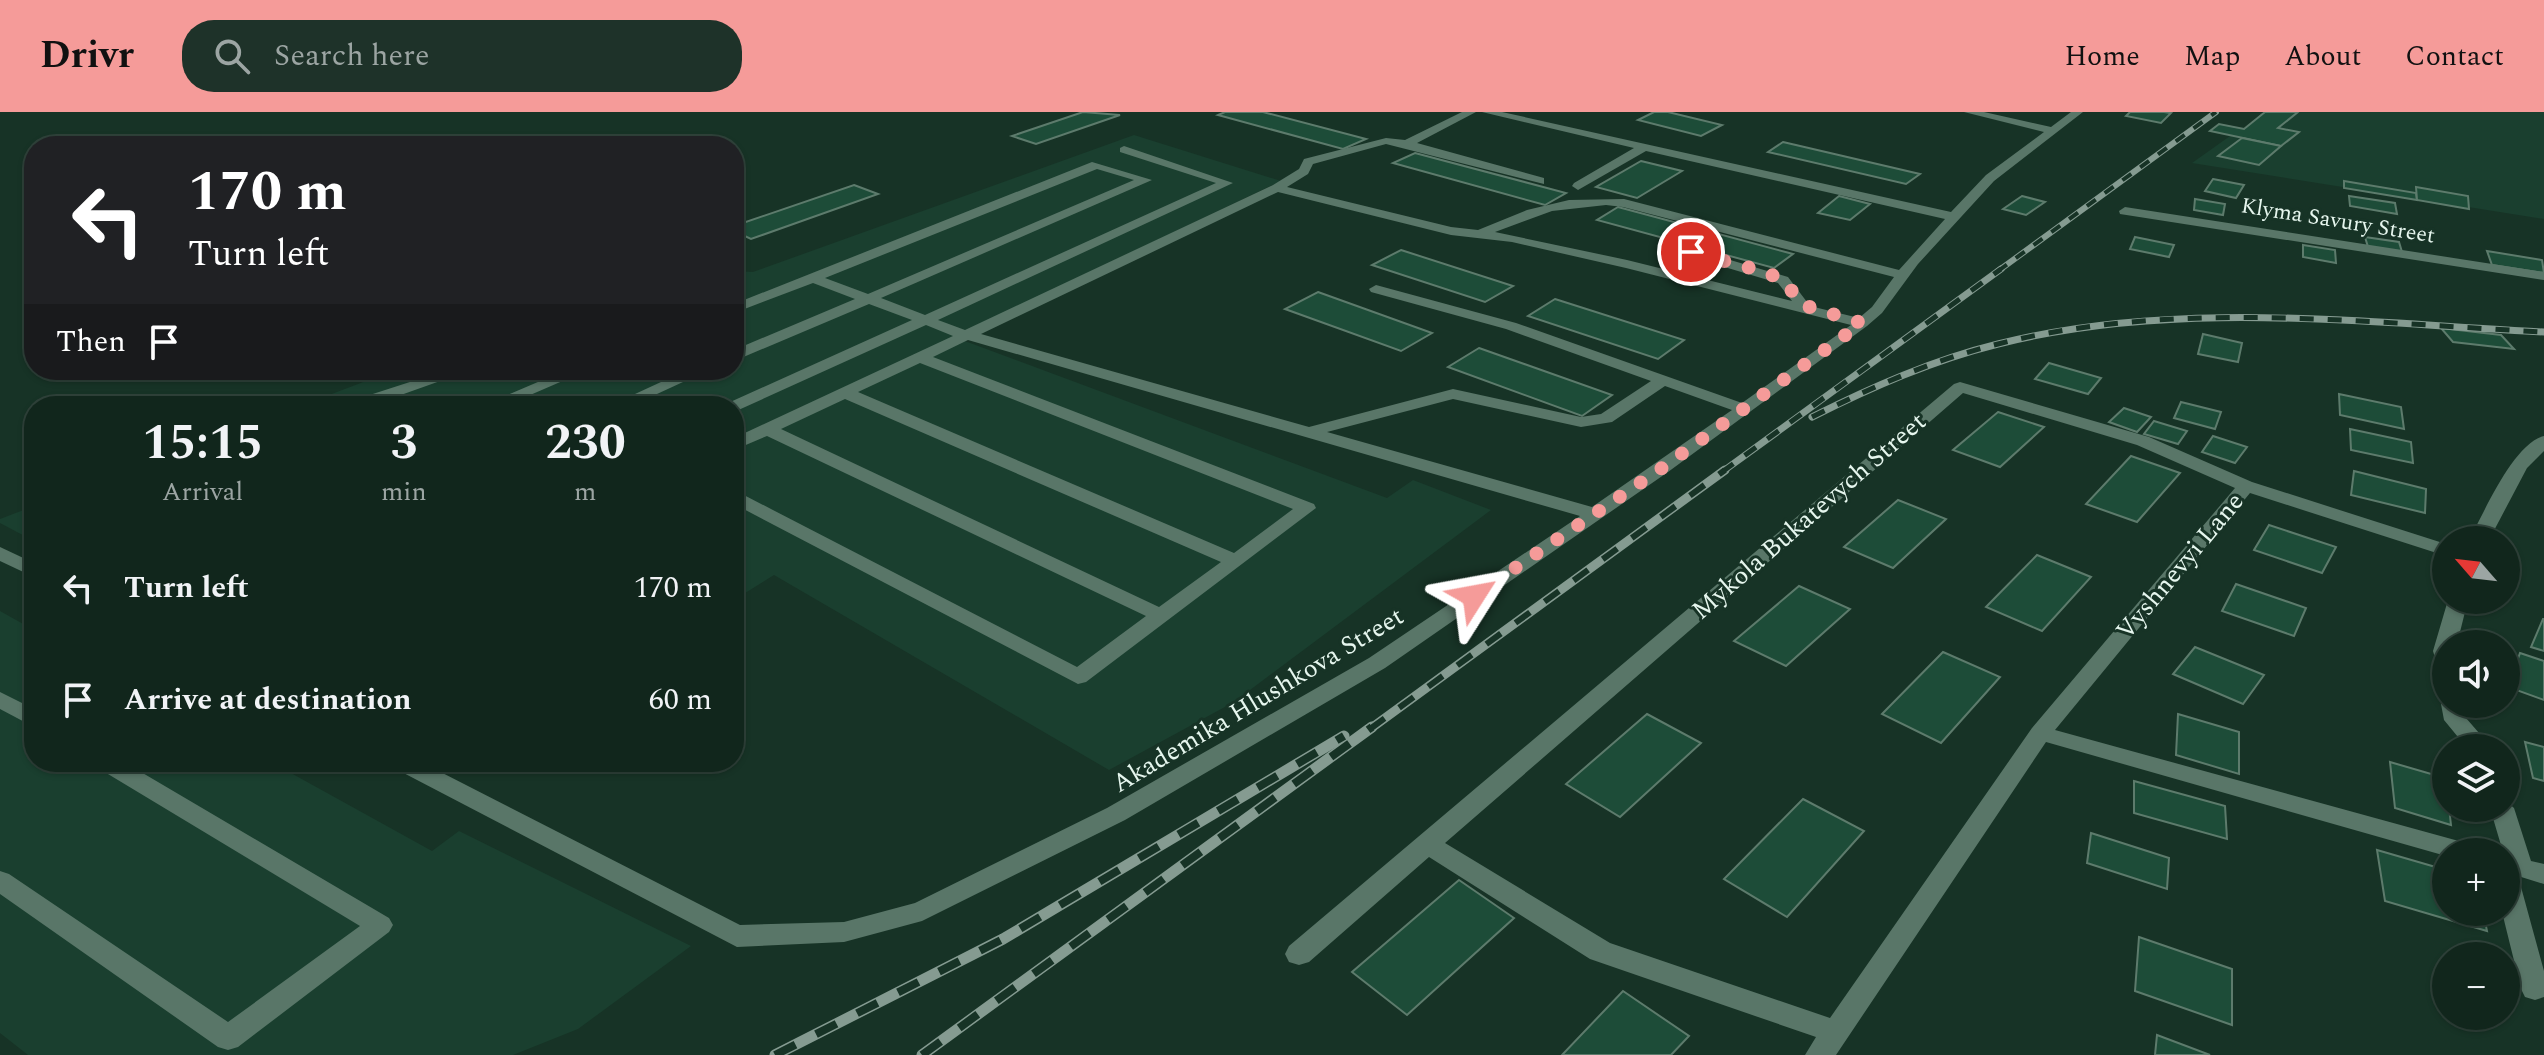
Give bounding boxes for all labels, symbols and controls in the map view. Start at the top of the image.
search box [182,20,742,92]
text: Drivr [40,27,134,85]
text: Search here [274,33,430,79]
icon: search [210,34,254,78]
text: Home [2064,35,2140,78]
text: Map [2184,35,2240,78]
text: About [2284,35,2361,78]
text: Contact [2405,35,2504,78]
text: 170 m [188,150,347,235]
icon: left [56,168,160,272]
street label: Klyma Savury Street [2239,189,2437,253]
pin [1657,218,1725,286]
text: Turn left [188,227,329,282]
icon: arrive [1669,230,1713,274]
text: Then [56,319,126,365]
icon: arrive [142,320,186,364]
street label: Mykola Bukatevych Street [1683,403,1935,629]
text: 15:15 [142,407,263,480]
text: 3 [390,407,417,480]
text: 230 [545,407,626,480]
text: Arrival [162,472,243,512]
text: min [381,472,427,512]
text: m [574,472,596,512]
street label: Vyshnevyi Lane [2106,483,2254,649]
north arrow [2432,526,2520,614]
map controls [2432,526,2520,1030]
position arrow [1432,554,1516,638]
text: Turn left [124,565,249,611]
text: 170 m [634,565,712,611]
icon: left [56,566,100,610]
street label: Akademika Hlushkova Street [1104,597,1412,803]
button: sound [2432,630,2520,718]
text: Arrive at destination [124,677,411,723]
text: 60 m [649,677,712,723]
icon: arrive [56,678,100,722]
button: layers [2432,734,2520,822]
button: + [2432,838,2520,926]
button: − [2432,942,2520,1030]

